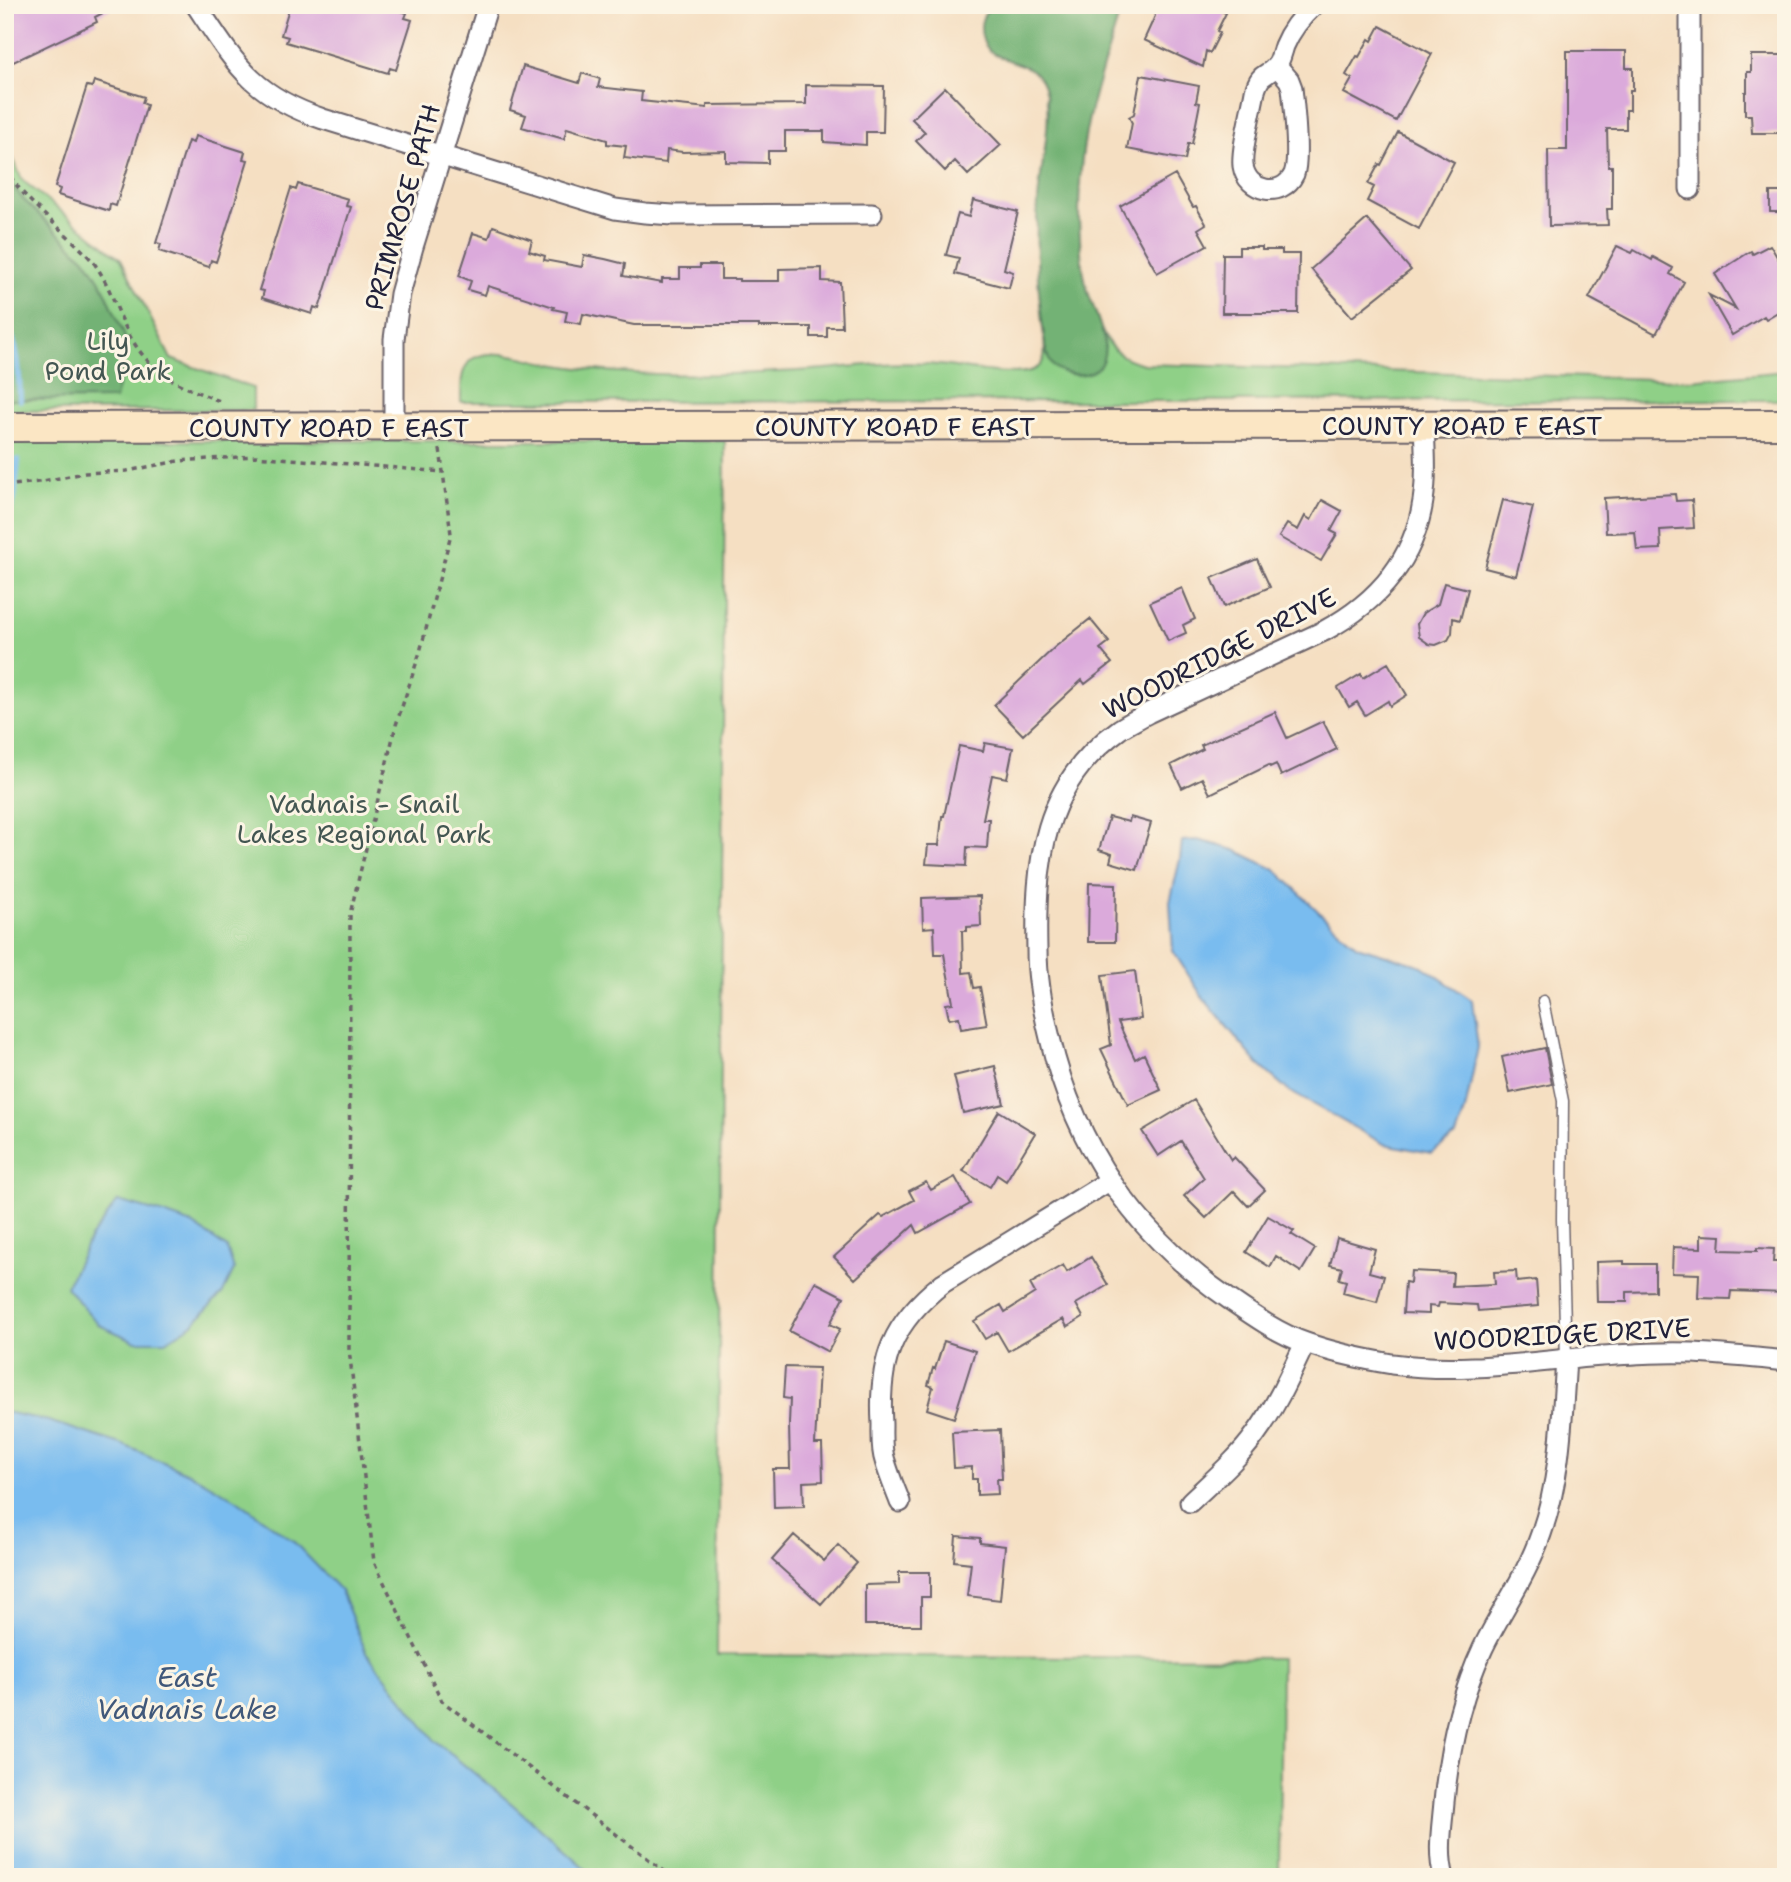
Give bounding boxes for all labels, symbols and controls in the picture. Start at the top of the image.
street label: PRIMROSE PATH [356,99,448,315]
park label: Lily Pond Park [45,323,171,388]
street label: COUNTY ROAD F EAST [1322,408,1602,443]
street label: COUNTY ROAD F EAST [755,409,1035,444]
street label: COUNTY ROAD F EAST [189,410,469,445]
street label: WOODRIDGE DRIVE [1096,579,1342,727]
park label: Vadnais - Snail Lakes Regional Park [237,786,491,851]
street label: WOODRIDGE DRIVE [1433,1310,1691,1358]
water label: East Vadnais Lake [96,1658,278,1728]

